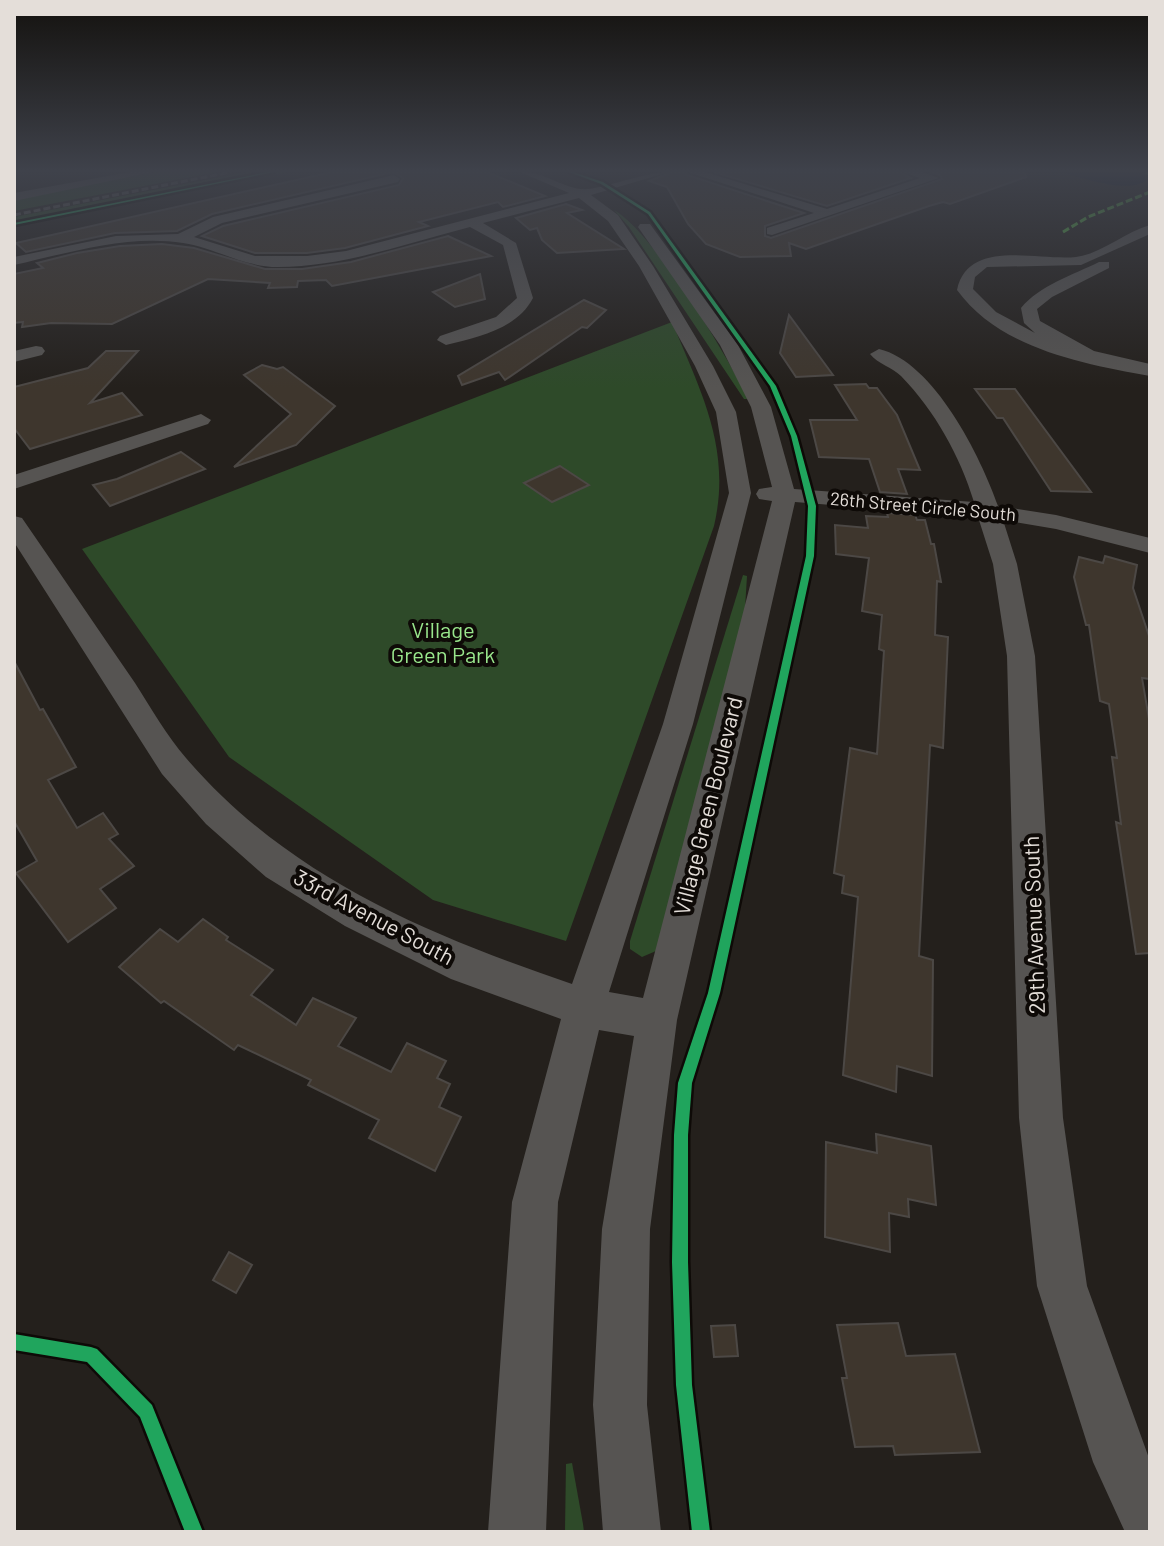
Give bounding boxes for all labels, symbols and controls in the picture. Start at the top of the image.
street label: 26th Street Circle South [829,487,1017,525]
park label: Village Green Park [391,616,495,667]
street label: Village Green Boulevard [667,694,747,918]
street label: 29th Avenue South [1017,835,1049,1015]
street label: 33rd Avenue South [290,863,459,969]

